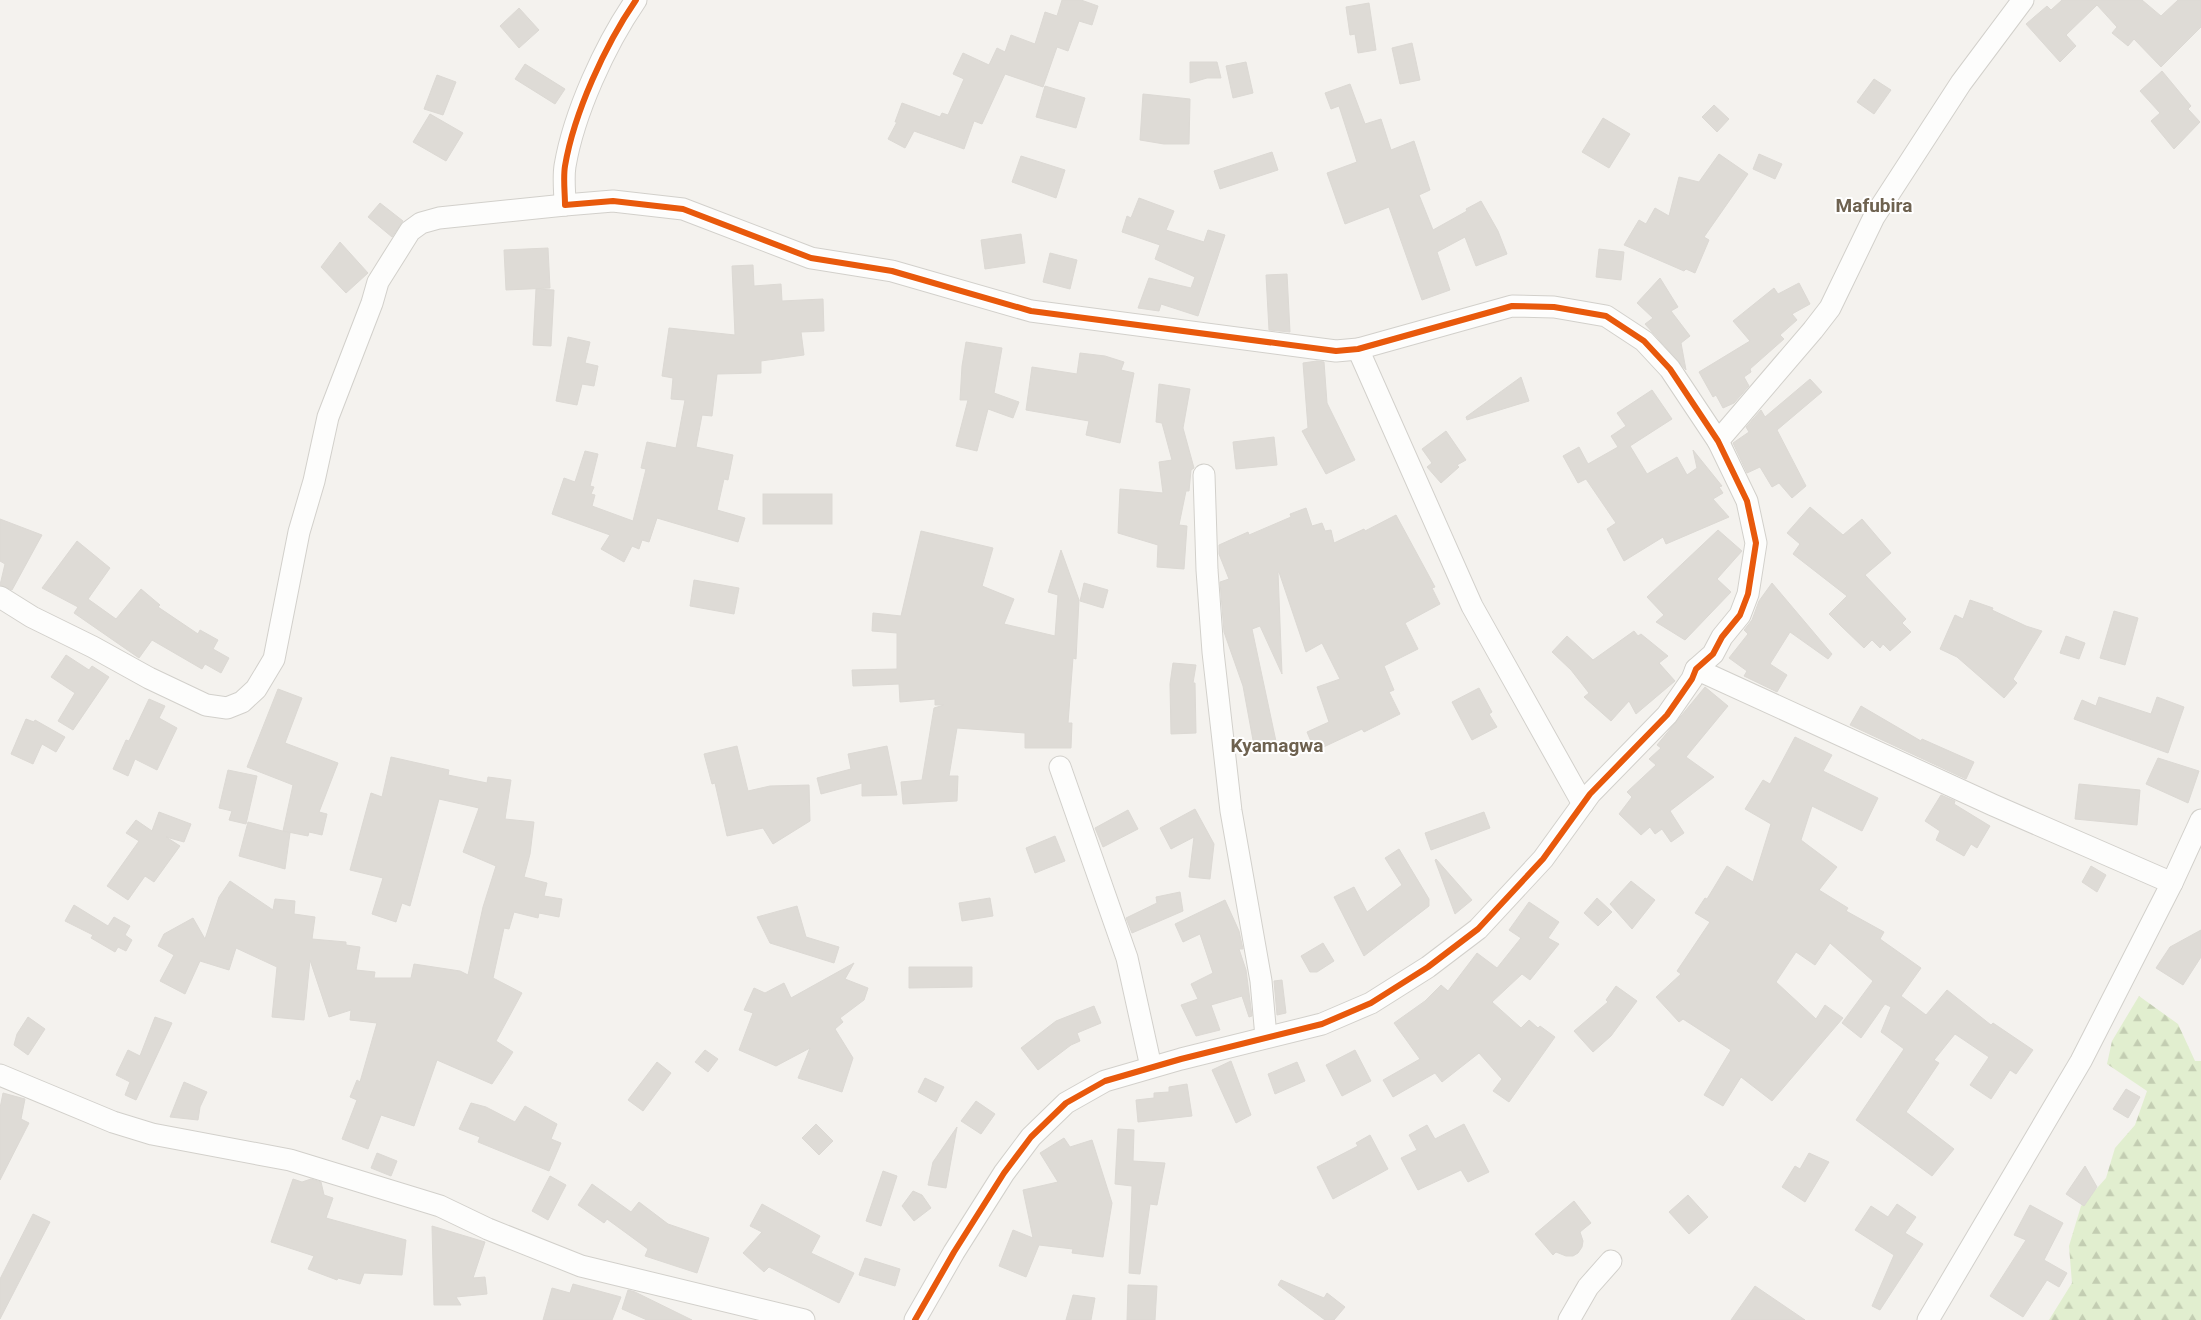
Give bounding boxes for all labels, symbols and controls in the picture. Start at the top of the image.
district label: Mafubira [1836,194,1912,217]
district label: Kyamagwa [1231,734,1323,757]

